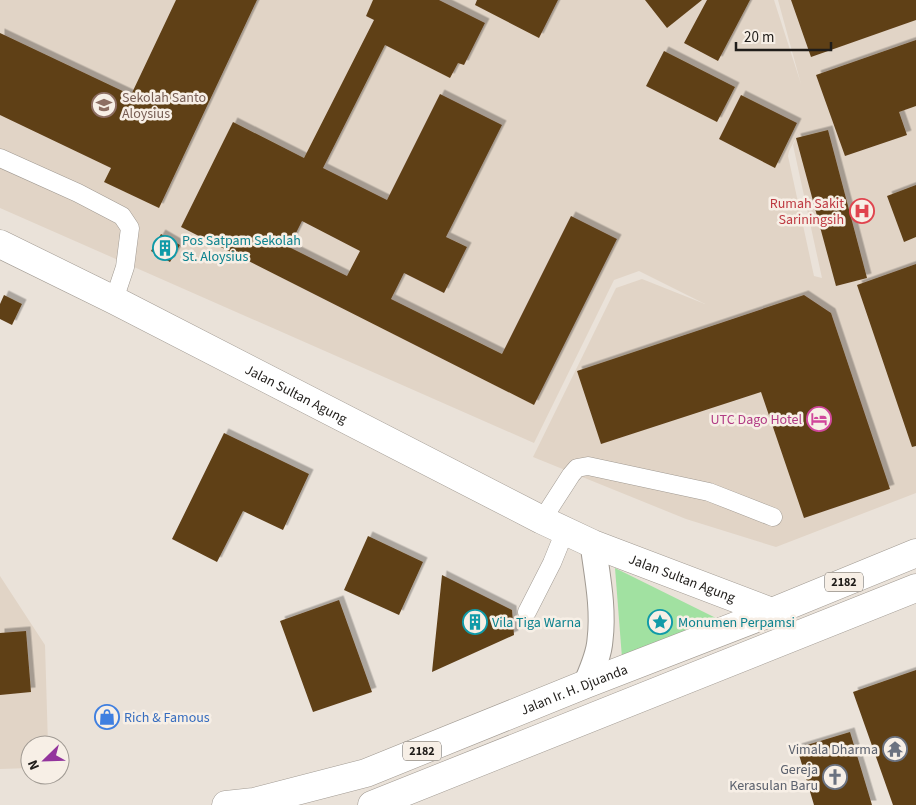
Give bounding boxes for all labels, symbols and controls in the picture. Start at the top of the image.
scale bar [736,20,831,52]
text: 20 m [744,27,774,48]
place label: Sekolah Santo Aloysius [122,88,206,124]
school or university icon: Sekolah Santo Aloysius [91,92,117,118]
place label: Rumah Sakit Sariningsih [770,194,844,230]
hospital icon: Rumah Sakit Sariningsih [849,198,875,224]
place label: Pos Satpam Sekolah St. Aloysius [182,231,301,267]
building icon: Pos Satpam Sekolah St. Aloysius [152,235,178,261]
street label: Jalan Sultan Agung [241,360,351,429]
hotel icon: UTC Dago Hotel [806,406,832,432]
place label: UTC Dago Hotel [711,410,802,430]
street label: Jalan Sultan Agung [626,549,738,608]
road number: 2182 [825,572,863,592]
building icon: Vila Tiga Warna [462,609,488,635]
place icon: Monumen Perpamsi [647,609,673,635]
place label: Vila Tiga Warna [492,613,581,633]
place label: Monumen Perpamsi [678,613,795,633]
street label: Jalan Ir. H. Djuanda [518,660,631,720]
shop icon: Rich & Famous [94,704,120,730]
place label: Rich & Famous [124,708,210,728]
north arrow [20,735,70,785]
temple icon: Vimala Dharma [882,736,908,762]
place label: Vimala Dharma [788,740,878,760]
road number: 2182 [403,741,441,760]
text: N [23,756,45,773]
place label: Gereja Kerasulan Baru [729,760,818,796]
church icon: Gereja Kerasulan Baru [822,764,848,790]

